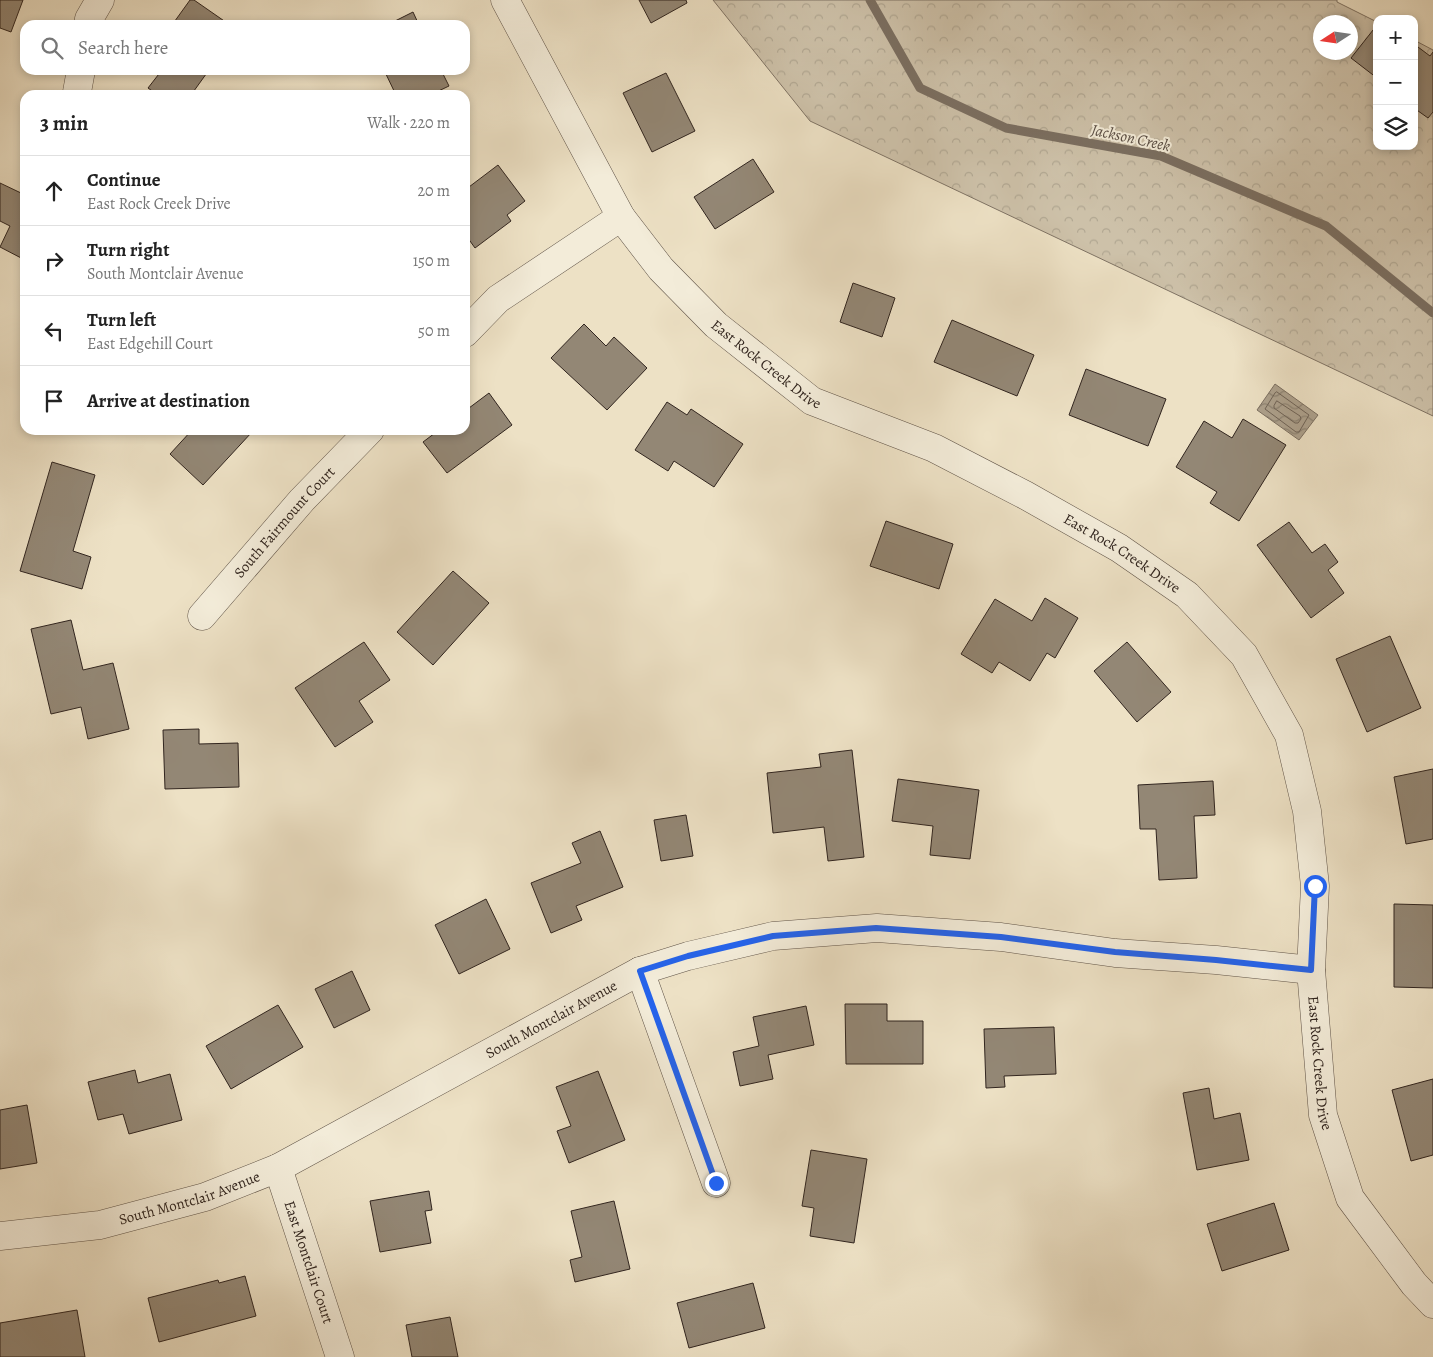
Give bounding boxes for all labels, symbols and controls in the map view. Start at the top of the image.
north arrow [1313,15,1358,60]
map controls [1373,15,1418,150]
button: + [1373,15,1418,60]
search box [20,20,470,75]
icon: search [38,34,66,62]
text: Search here [78,35,168,61]
button: − [1373,60,1418,105]
button: layers [1373,105,1418,150]
text: 3 min [40,109,88,137]
text: Walk · 220 m [367,112,450,134]
water label: Jackson Creek [1088,119,1172,157]
text: Continue [87,167,161,193]
icon: ahead [40,177,68,205]
text: 20 m [417,180,450,202]
text: East Rock Creek Drive [87,193,231,215]
text: Turn right [87,237,169,263]
icon: right [40,247,68,275]
text: 150 m [413,250,450,272]
text: South Montclair Avenue [87,263,244,285]
text: Turn left [87,307,156,333]
street label: East Rock Creek Drive [707,315,824,414]
icon: left [40,317,68,345]
text: 50 m [418,320,450,342]
text: East Edgehill Court [87,333,213,355]
icon: arrive [40,387,68,415]
text: Arrive at destination [87,388,250,414]
street label: South Fairmount Court [229,462,339,582]
street label: East Rock Creek Drive [1060,509,1185,598]
route start [1304,875,1327,898]
street label: South Montclair Avenue [482,975,621,1063]
street label: East Rock Creek Drive [1303,995,1337,1133]
street label: South Montclair Avenue [117,1166,263,1230]
route end [705,1172,728,1195]
street label: East Montclair Court [279,1198,338,1326]

